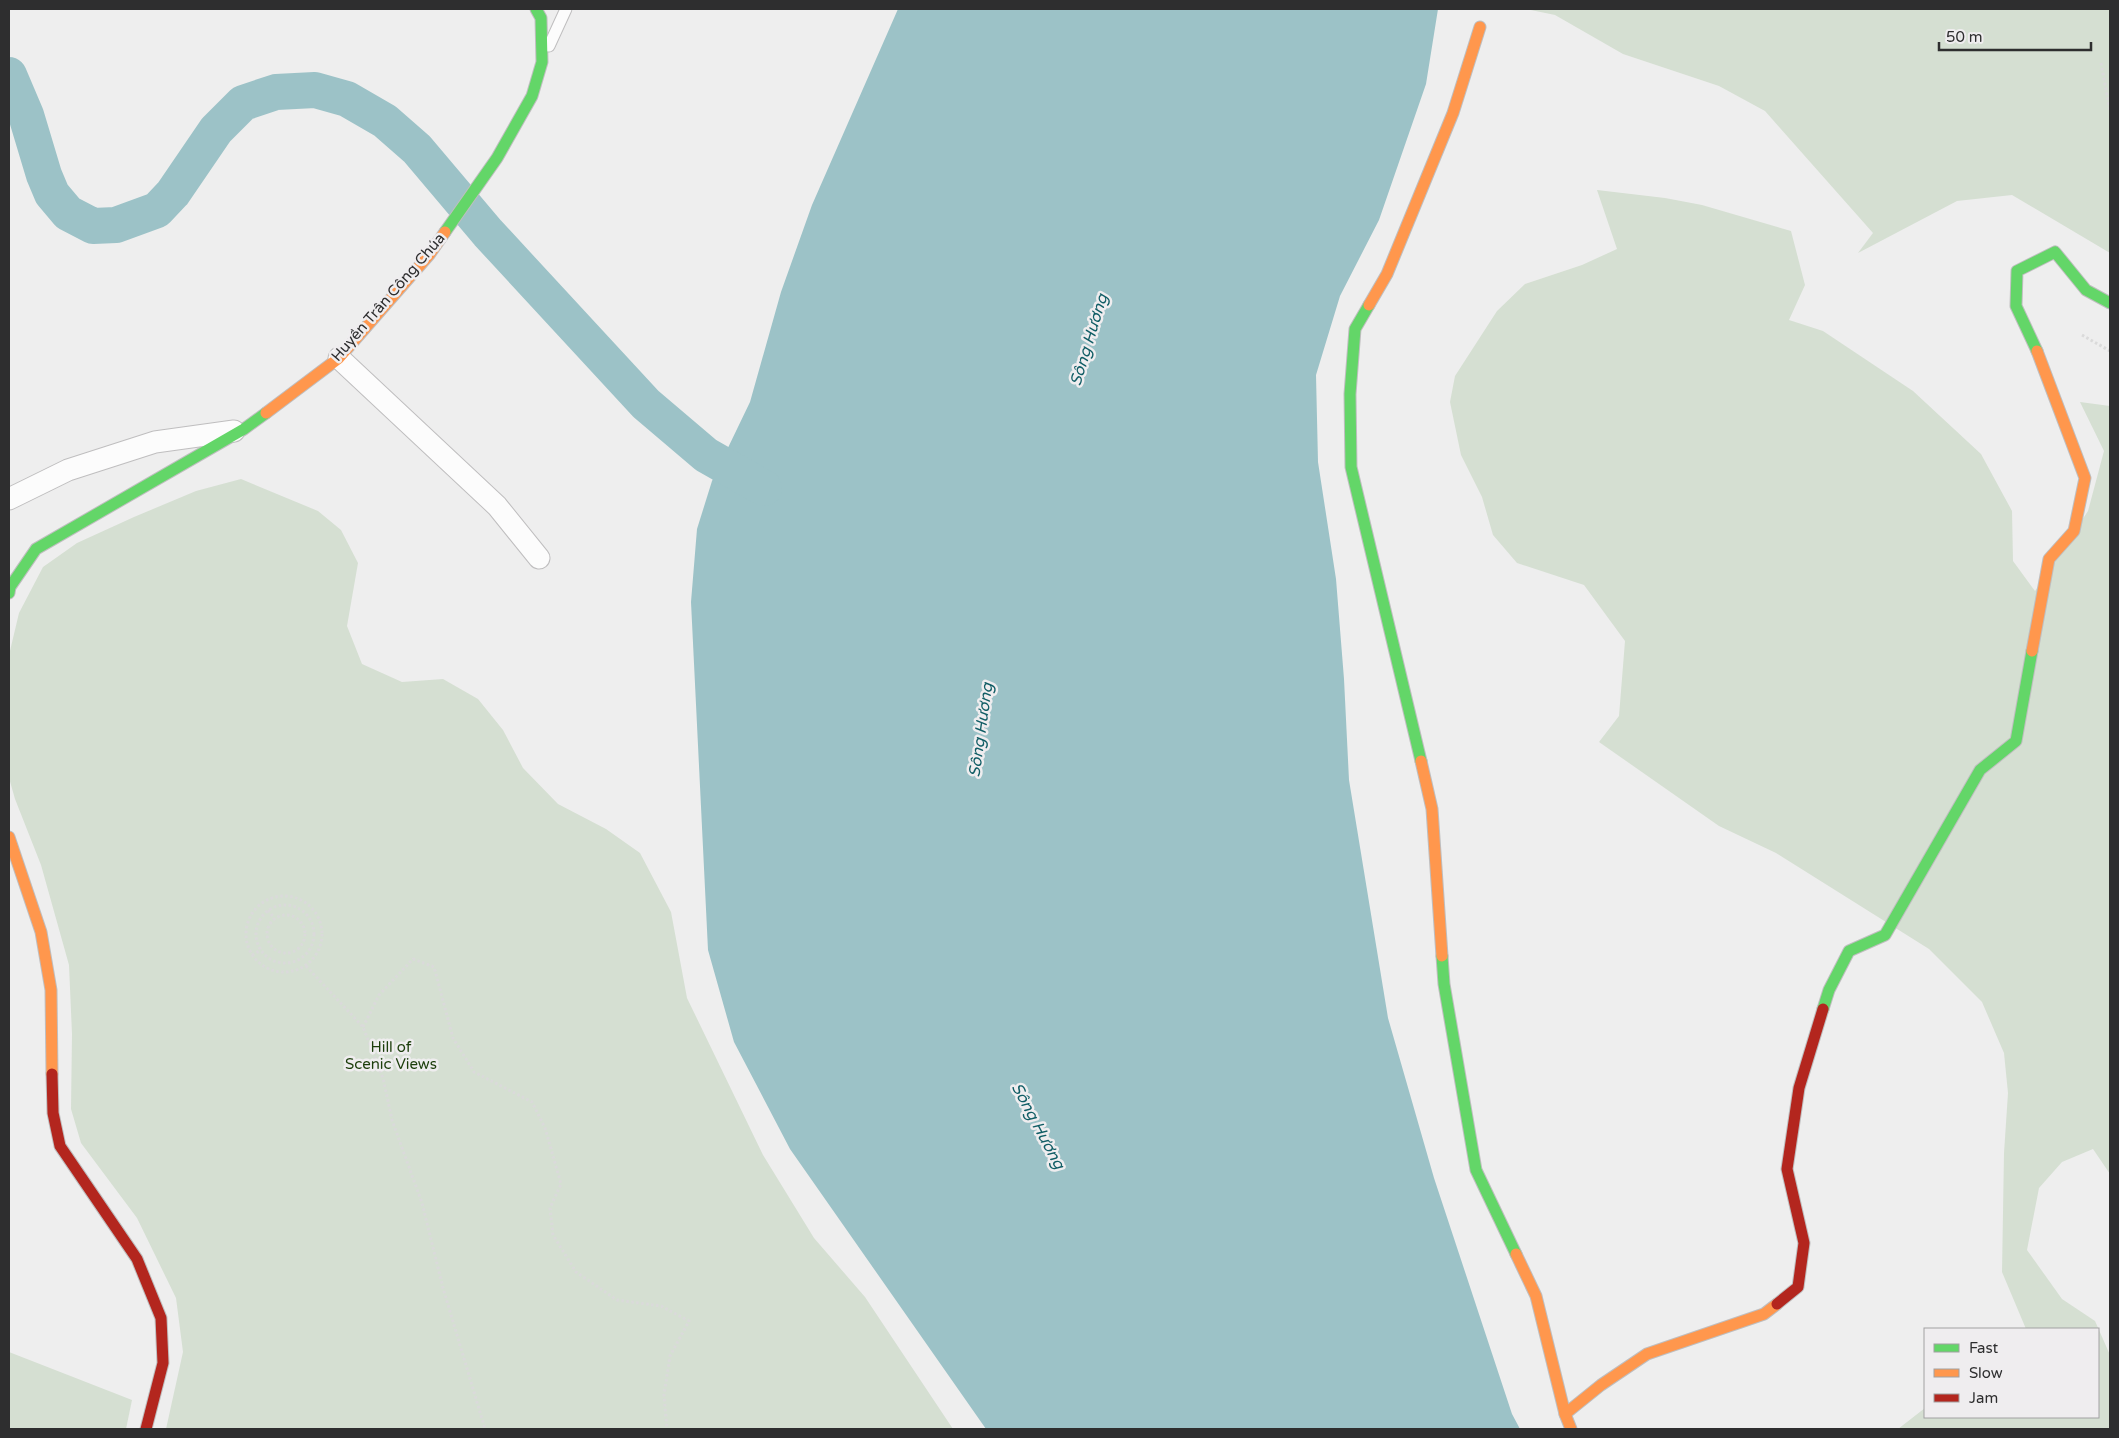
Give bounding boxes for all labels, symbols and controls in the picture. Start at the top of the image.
scale bar [1939,20,2092,52]
text: 50 m [1946,28,1983,46]
street label: Huyền Trân Công Chúa [327,229,449,365]
water label: Sông Hương [1066,291,1113,388]
water label: Sông Hương [964,681,998,778]
park label: Hill of Scenic Views [345,1038,437,1073]
water label: Sông Hương [1007,1079,1070,1173]
legend [1924,1328,2099,1418]
text: Fast [1969,1339,1999,1357]
text: Slow [1969,1364,2003,1382]
text: Jam [1969,1389,1998,1407]

